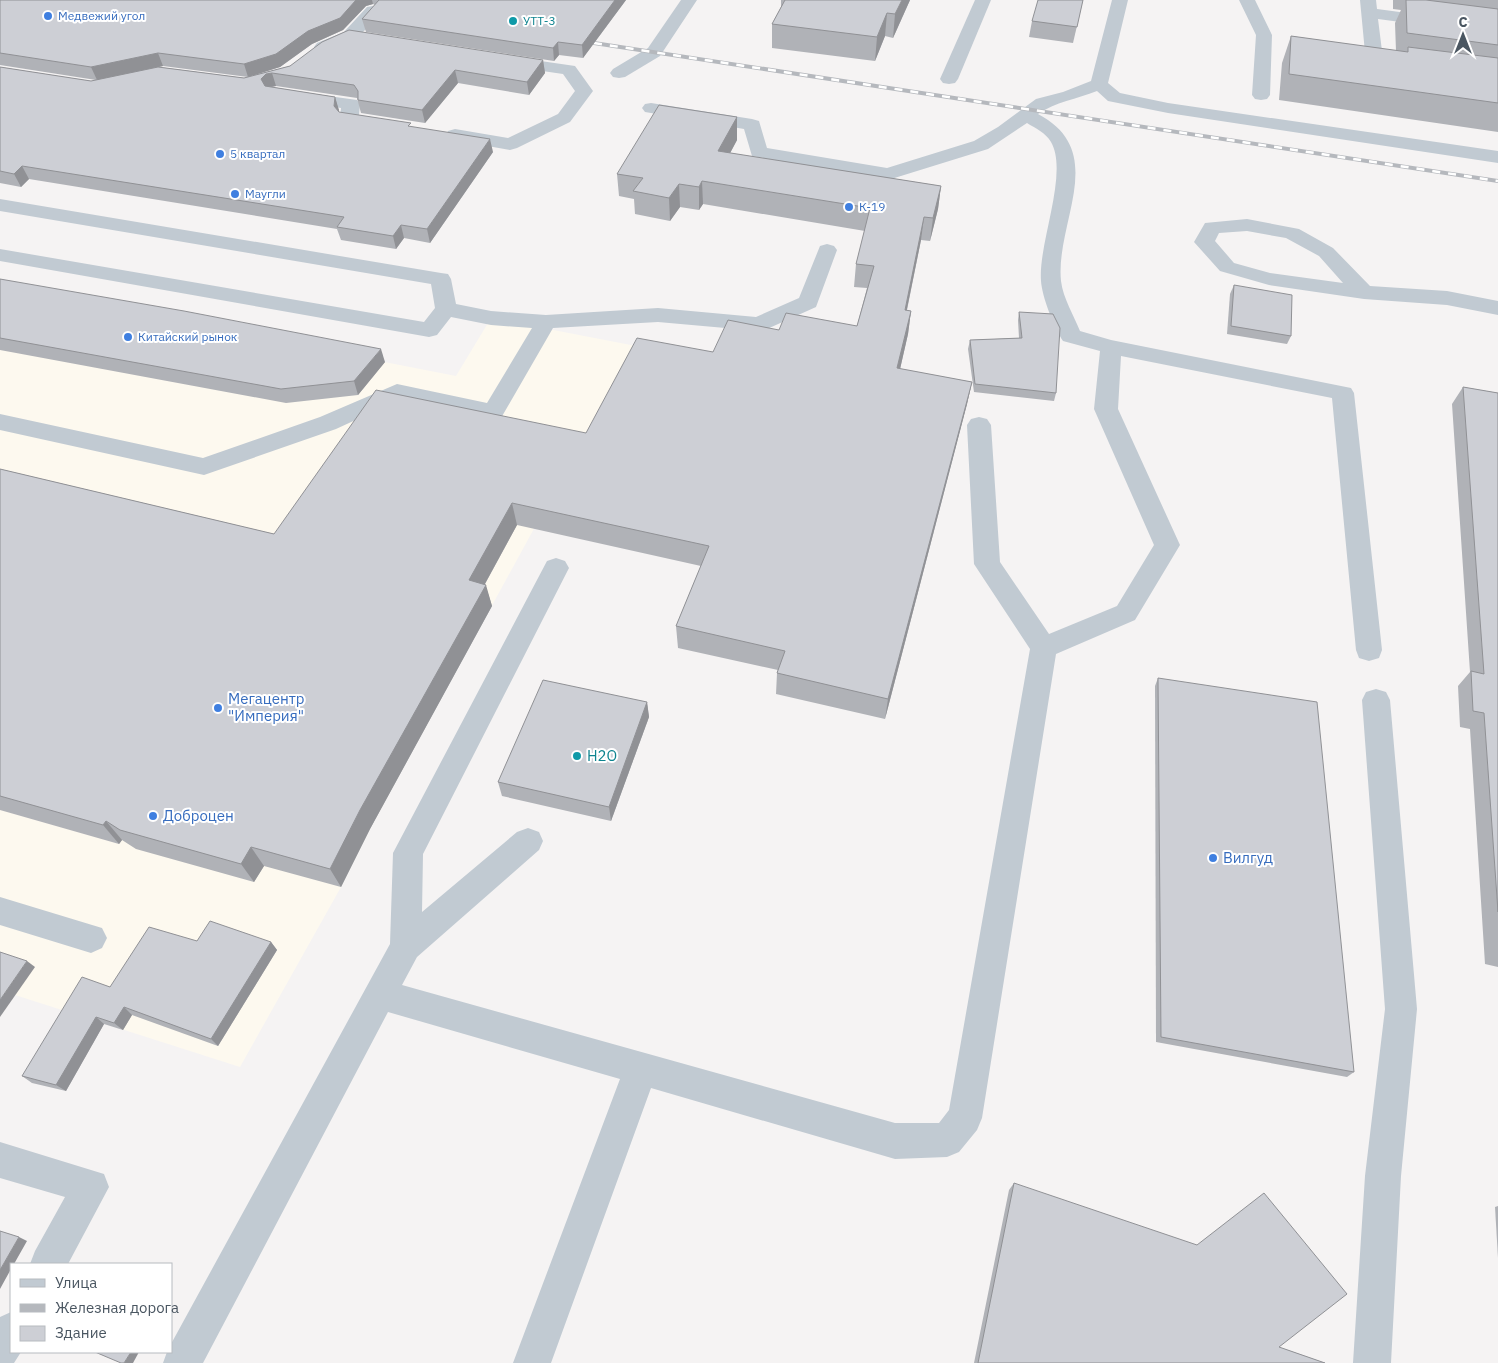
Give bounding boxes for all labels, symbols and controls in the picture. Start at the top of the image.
place label: Медвежий угол [58,8,145,23]
marker: Медвежий угол [42,10,54,22]
north arrow [1438,10,1488,60]
place label: УТТ-3 [523,13,556,28]
text: С [1458,13,1468,31]
marker: УТТ-3 [507,15,519,27]
place label: 5 квартал [230,146,285,161]
marker: 5 квартал [214,148,226,160]
place label: Маугли [245,186,286,201]
marker: Маугли [229,188,241,200]
place label: К-19 [859,199,885,214]
marker: К-19 [843,201,855,213]
place label: Китайский рынок [138,329,238,344]
marker: Китайский рынок [122,331,134,343]
place label: Мегацентр "Империя" [228,689,305,725]
marker: Мегацентр "Империя" [212,702,224,714]
place label: H2O [587,746,617,765]
marker: H2O [571,750,583,762]
place label: Доброцен [163,806,234,825]
marker: Доброцен [147,810,159,822]
place label: Вилгуд [1223,848,1273,867]
marker: Вилгуд [1207,852,1219,864]
legend [10,1263,172,1353]
text: Улица [55,1273,97,1292]
text: Железная дорога [55,1298,179,1317]
text: Здание [55,1323,107,1342]

